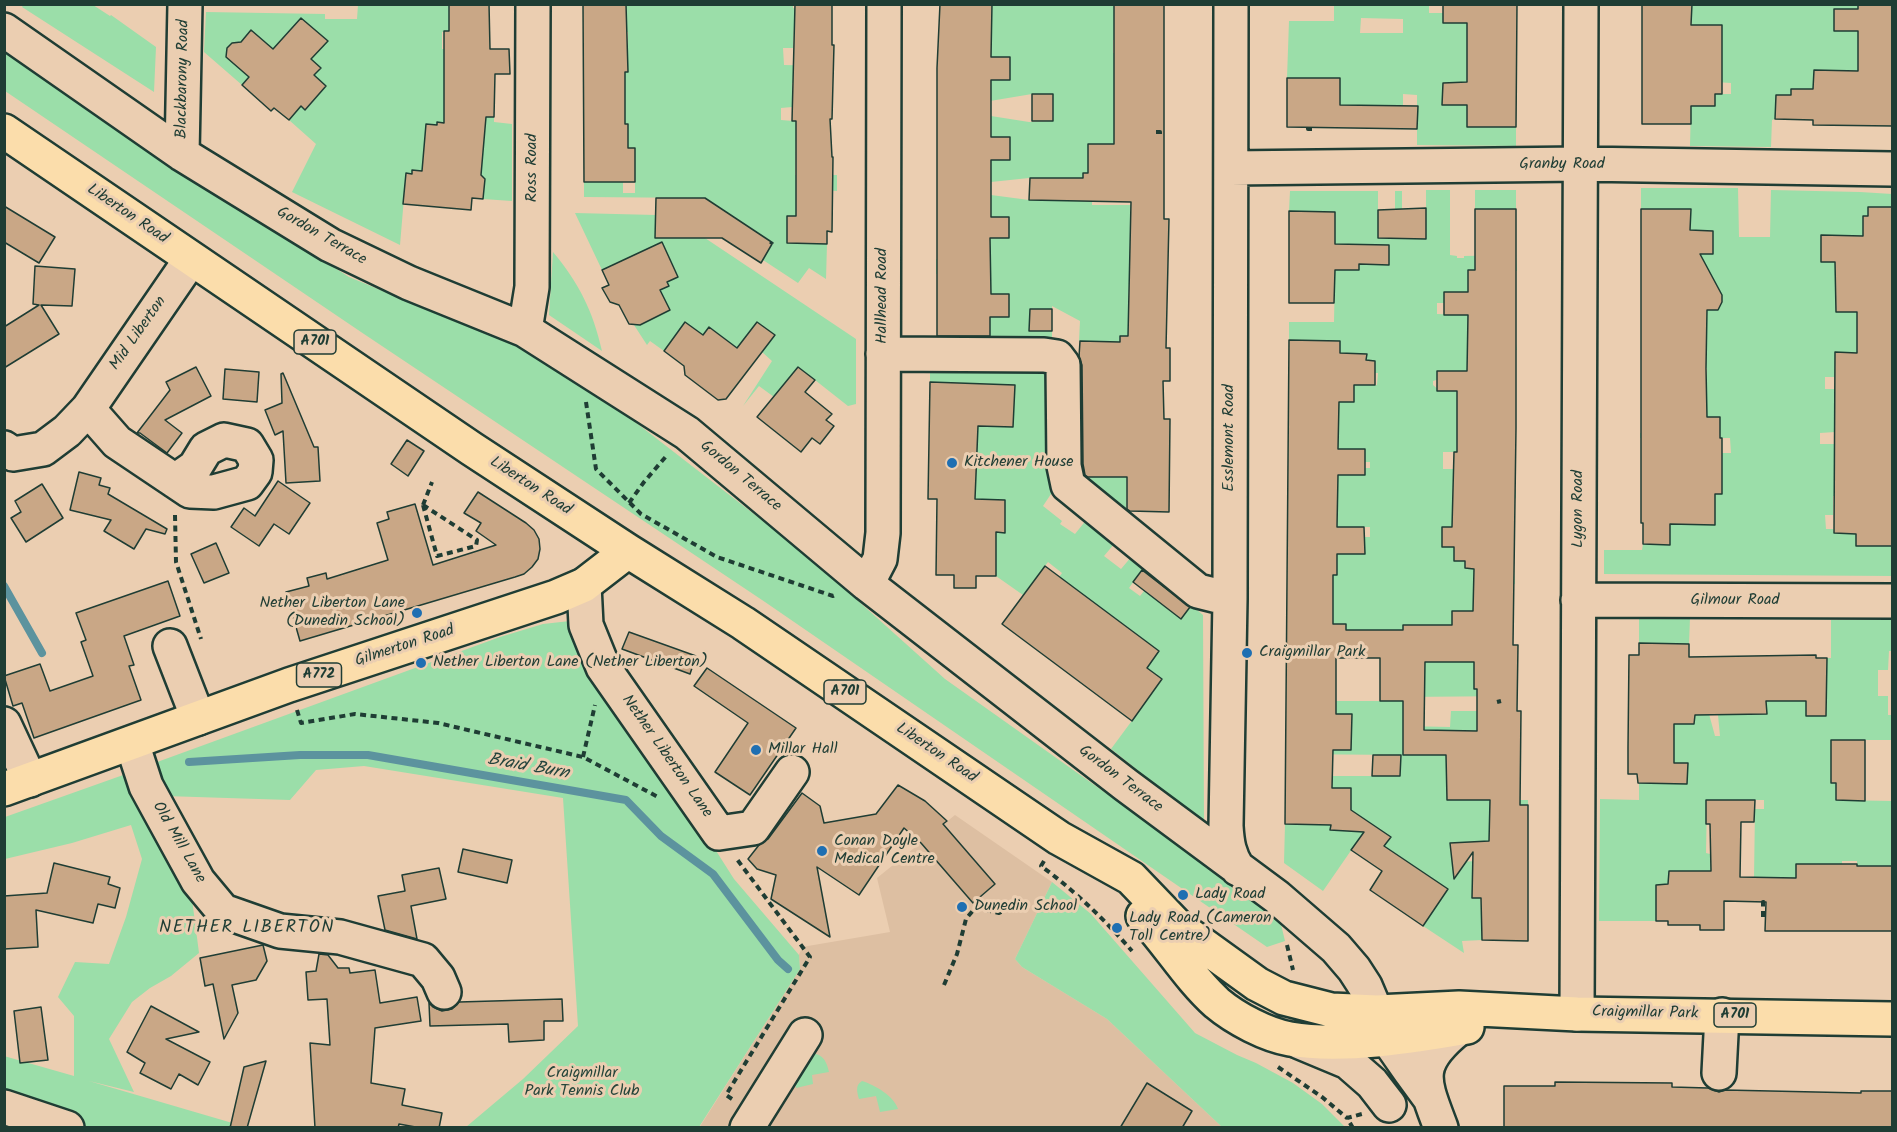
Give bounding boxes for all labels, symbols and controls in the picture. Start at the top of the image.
street label: Blackbarony Road [173,19,195,139]
street label: Ross Road [523,134,543,202]
street label: Granby Road [1519,155,1605,175]
street label: Liberton Road [83,181,171,249]
street label: Gordon Terrace [273,204,369,270]
street label: Hallhead Road [873,248,893,344]
street label: Mid Liberton [106,293,172,375]
road number: A701 [294,330,336,354]
street label: Esslemont Road [1220,384,1240,492]
street label: Gordon Terrace [695,437,785,517]
street label: Liberton Road [485,453,575,521]
place label: Kitchener House [964,453,1073,473]
marker: Kitchener House [945,456,959,470]
street label: Lygon Road [1569,470,1589,548]
street label: Gilmour Road [1691,591,1779,611]
place label: Nether Liberton Lane (Dunedin School) [259,594,405,632]
marker: Nether Liberton Lane (Dunedin School) [410,606,424,620]
street label: Gilmerton Road [353,622,457,672]
place label: Craigmillar Park [1259,643,1365,663]
marker: Craigmillar Park [1240,646,1254,660]
place label: Nether Liberton Lane (Nether Liberton) [433,653,708,673]
marker: Nether Liberton Lane (Nether Liberton) [414,656,428,670]
road number: A772 [296,663,342,687]
road number: A701 [824,680,866,704]
street label: Nether Liberton Lane [616,692,716,822]
street label: Liberton Road [892,720,980,788]
place label: Millar Hall [768,740,838,760]
street label: Gordon Terrace [1074,742,1166,818]
marker: Millar Hall [749,743,763,757]
water label: Braid Burn [486,750,570,786]
street label: Old Mill Lane [147,799,209,887]
place label: Conan Doyle Medical Centre [834,832,935,870]
marker: Conan Doyle Medical Centre [815,844,829,858]
place label: Lady Road [1195,885,1265,905]
marker: Lady Road [1176,888,1190,902]
place label: Dunedin School [974,897,1077,917]
marker: Dunedin School [955,900,969,914]
place label: Lady Road (Cameron Toll Centre) [1129,909,1271,947]
district label: NETHER LIBERTON [159,918,335,940]
marker: Lady Road (Cameron Toll Centre) [1110,921,1124,935]
street label: Craigmillar Park [1592,1003,1698,1025]
road number: A701 [1714,1003,1756,1027]
park label: Craigmillar Park Tennis Club [525,1064,639,1102]

